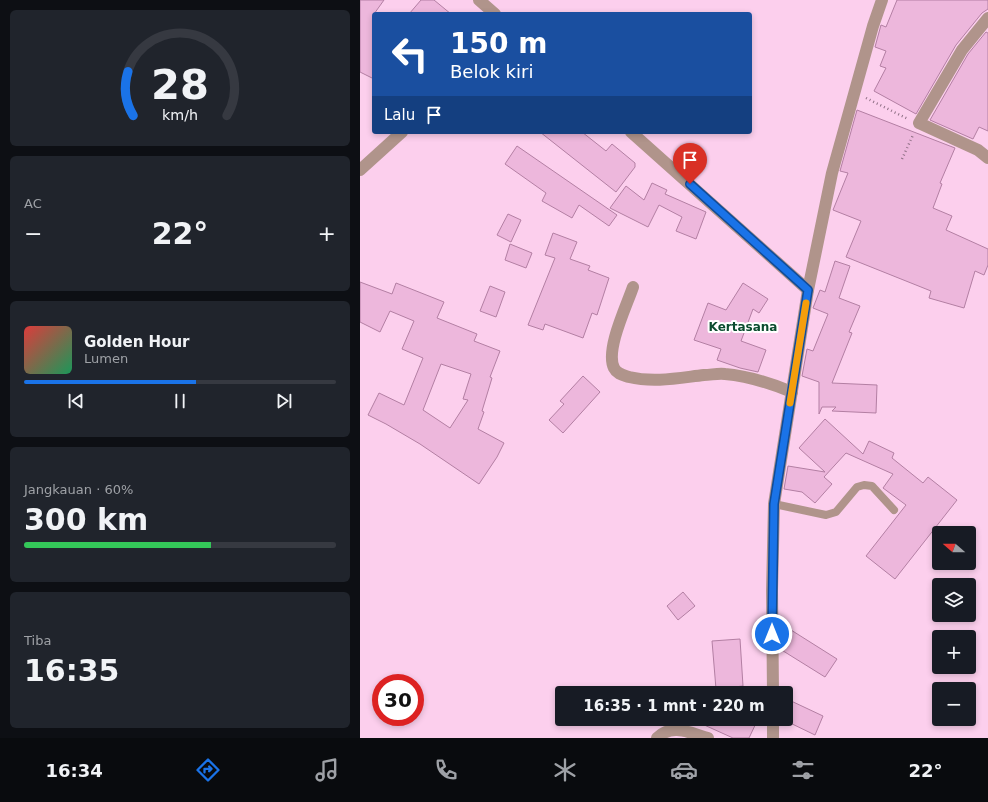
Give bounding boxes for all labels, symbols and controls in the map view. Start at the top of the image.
text: 150 m [450,27,547,60]
icon: left [384,28,436,80]
text: 28 [151,60,209,109]
text: Belok kiri [450,61,533,82]
icon: arrive [423,104,445,126]
text: km/h [162,106,198,122]
text: Lalu [384,106,415,124]
pin [673,143,707,184]
icon: arrive [679,149,701,171]
text: AC [24,196,42,211]
text: 22° [152,216,208,251]
text: − [24,221,42,246]
text: + [318,221,336,246]
district label: Kertasana [709,320,777,334]
text: Golden Hour [84,333,190,351]
text: Lumen [84,351,128,366]
icon: previous [65,390,87,412]
icon: pause [169,390,191,412]
icon: next [273,390,295,412]
text: Jangkauan · 60% [24,482,133,497]
text: 300 km [24,502,148,537]
north arrow [932,526,976,570]
map controls [932,526,976,726]
button: layers [932,578,976,622]
position arrow [751,613,793,655]
button: + [932,630,976,674]
text: Tiba [24,633,51,648]
text: 16:35 [24,653,120,688]
speed limit sign: 30 [372,674,424,726]
button: − [932,682,976,726]
text: 16:35 · 1 mnt · 220 m [583,697,765,715]
icon: directions [194,756,222,784]
icon: music [313,756,341,784]
icon: phone [432,756,460,784]
icon: climate [551,756,579,784]
icon: car [670,756,698,784]
icon: filters [789,756,817,784]
text: 16:34 [46,760,103,781]
text: 22° [908,760,942,781]

